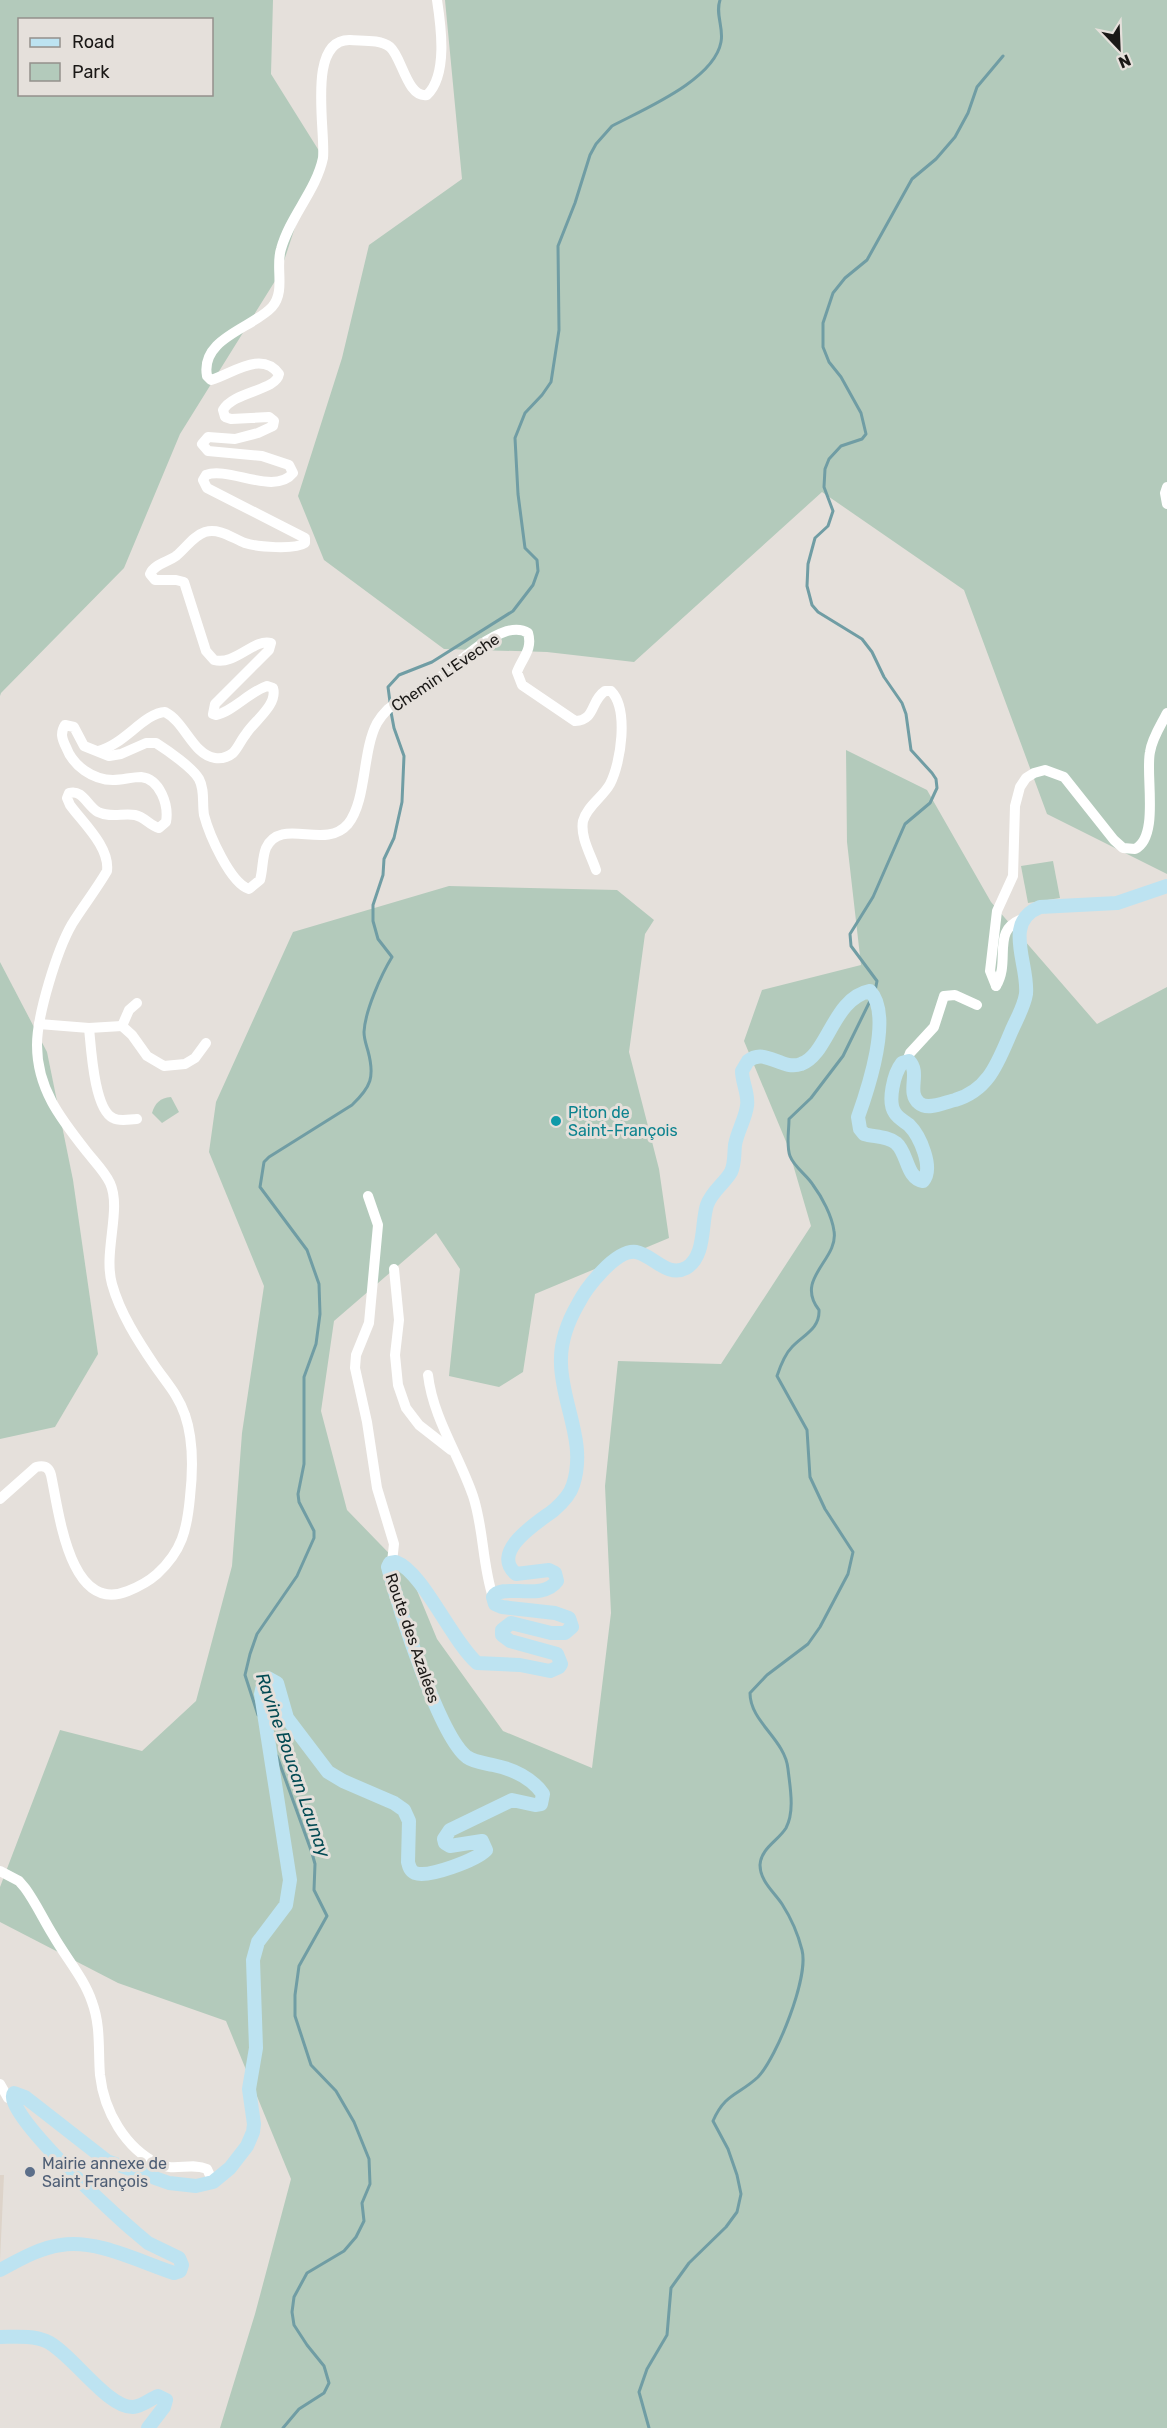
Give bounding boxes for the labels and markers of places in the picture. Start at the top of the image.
place label: Piton de Saint-François [568,1103,678,1140]
marker: Piton de Saint-François [549,1114,563,1128]
place label: Mairie annexe de Saint François [42,2154,167,2191]
marker: Mairie annexe de Saint François [23,2165,37,2179]

